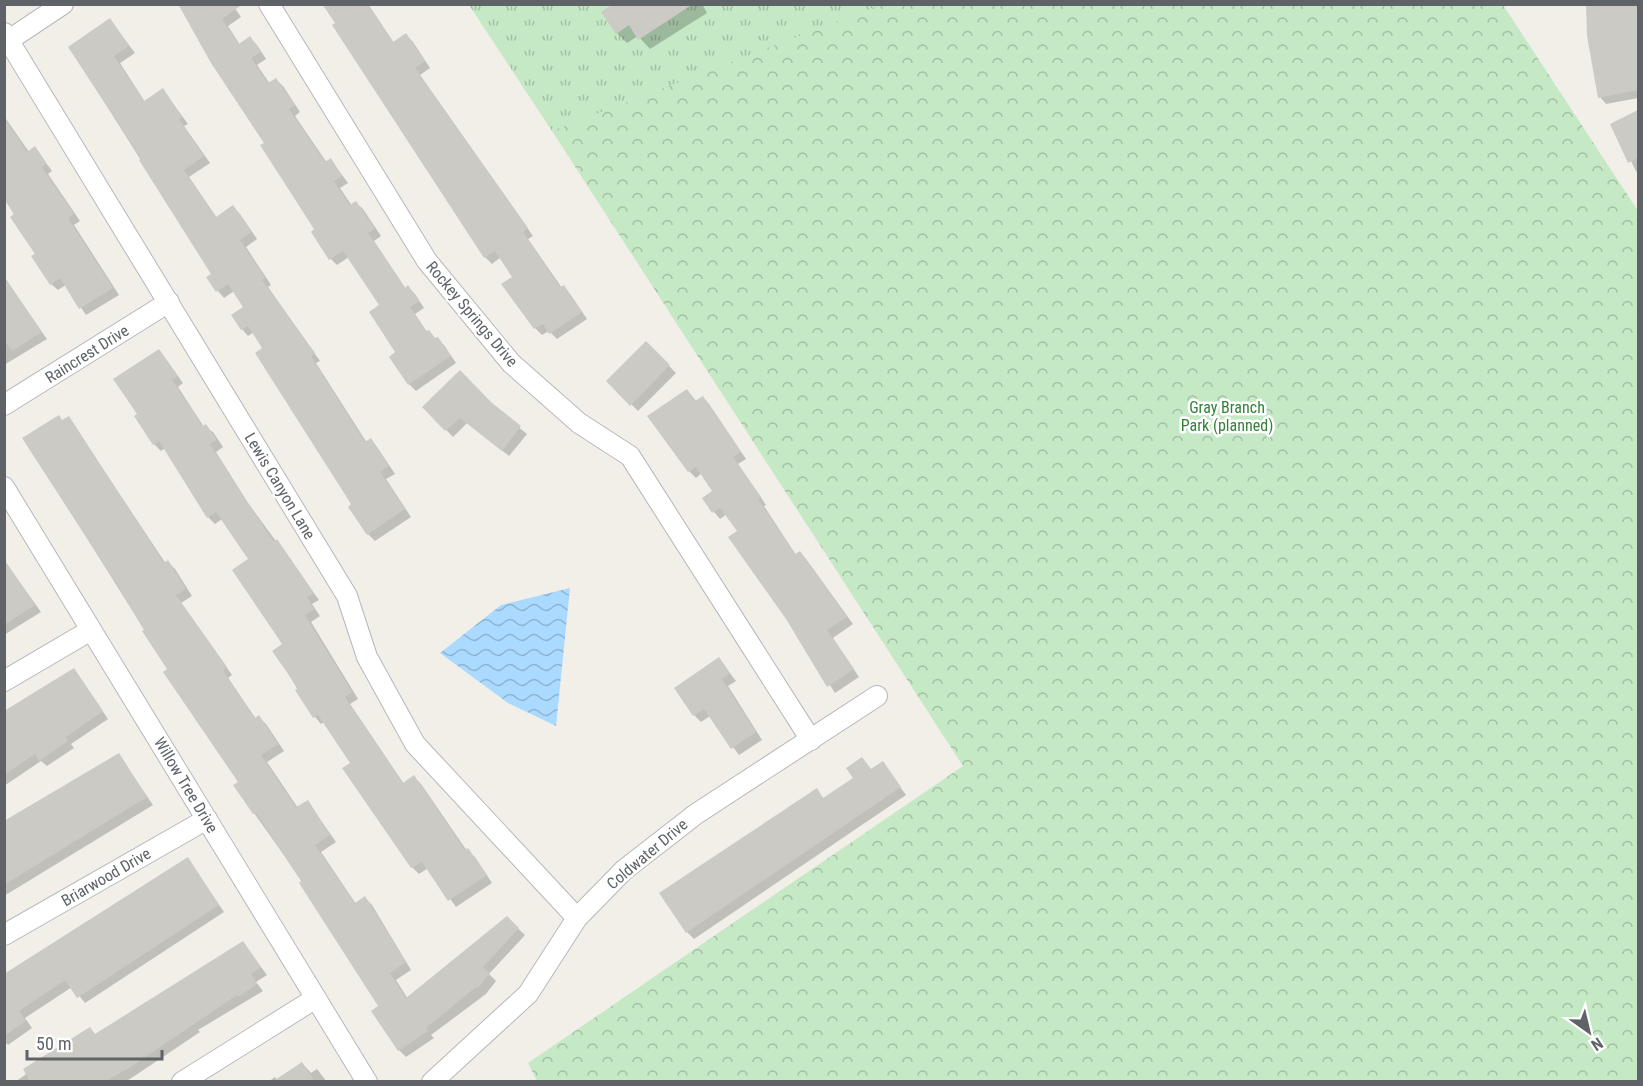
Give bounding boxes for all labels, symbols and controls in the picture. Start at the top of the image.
street label: Rockey Springs Drive [422,257,522,371]
street label: Raincrest Drive [42,321,132,387]
park label: Gray Branch Park (planned) [1181,398,1273,435]
street label: Lewis Canyon Lane [241,429,319,543]
street label: Willow Tree Drive [150,734,222,836]
street label: Coldwater Drive [603,815,691,893]
street label: Briarwood Drive [58,844,154,910]
north arrow [1559,1002,1619,1062]
scale bar [27,1023,162,1061]
text: 50 m [36,1033,71,1054]
text: N [1588,1033,1606,1055]

